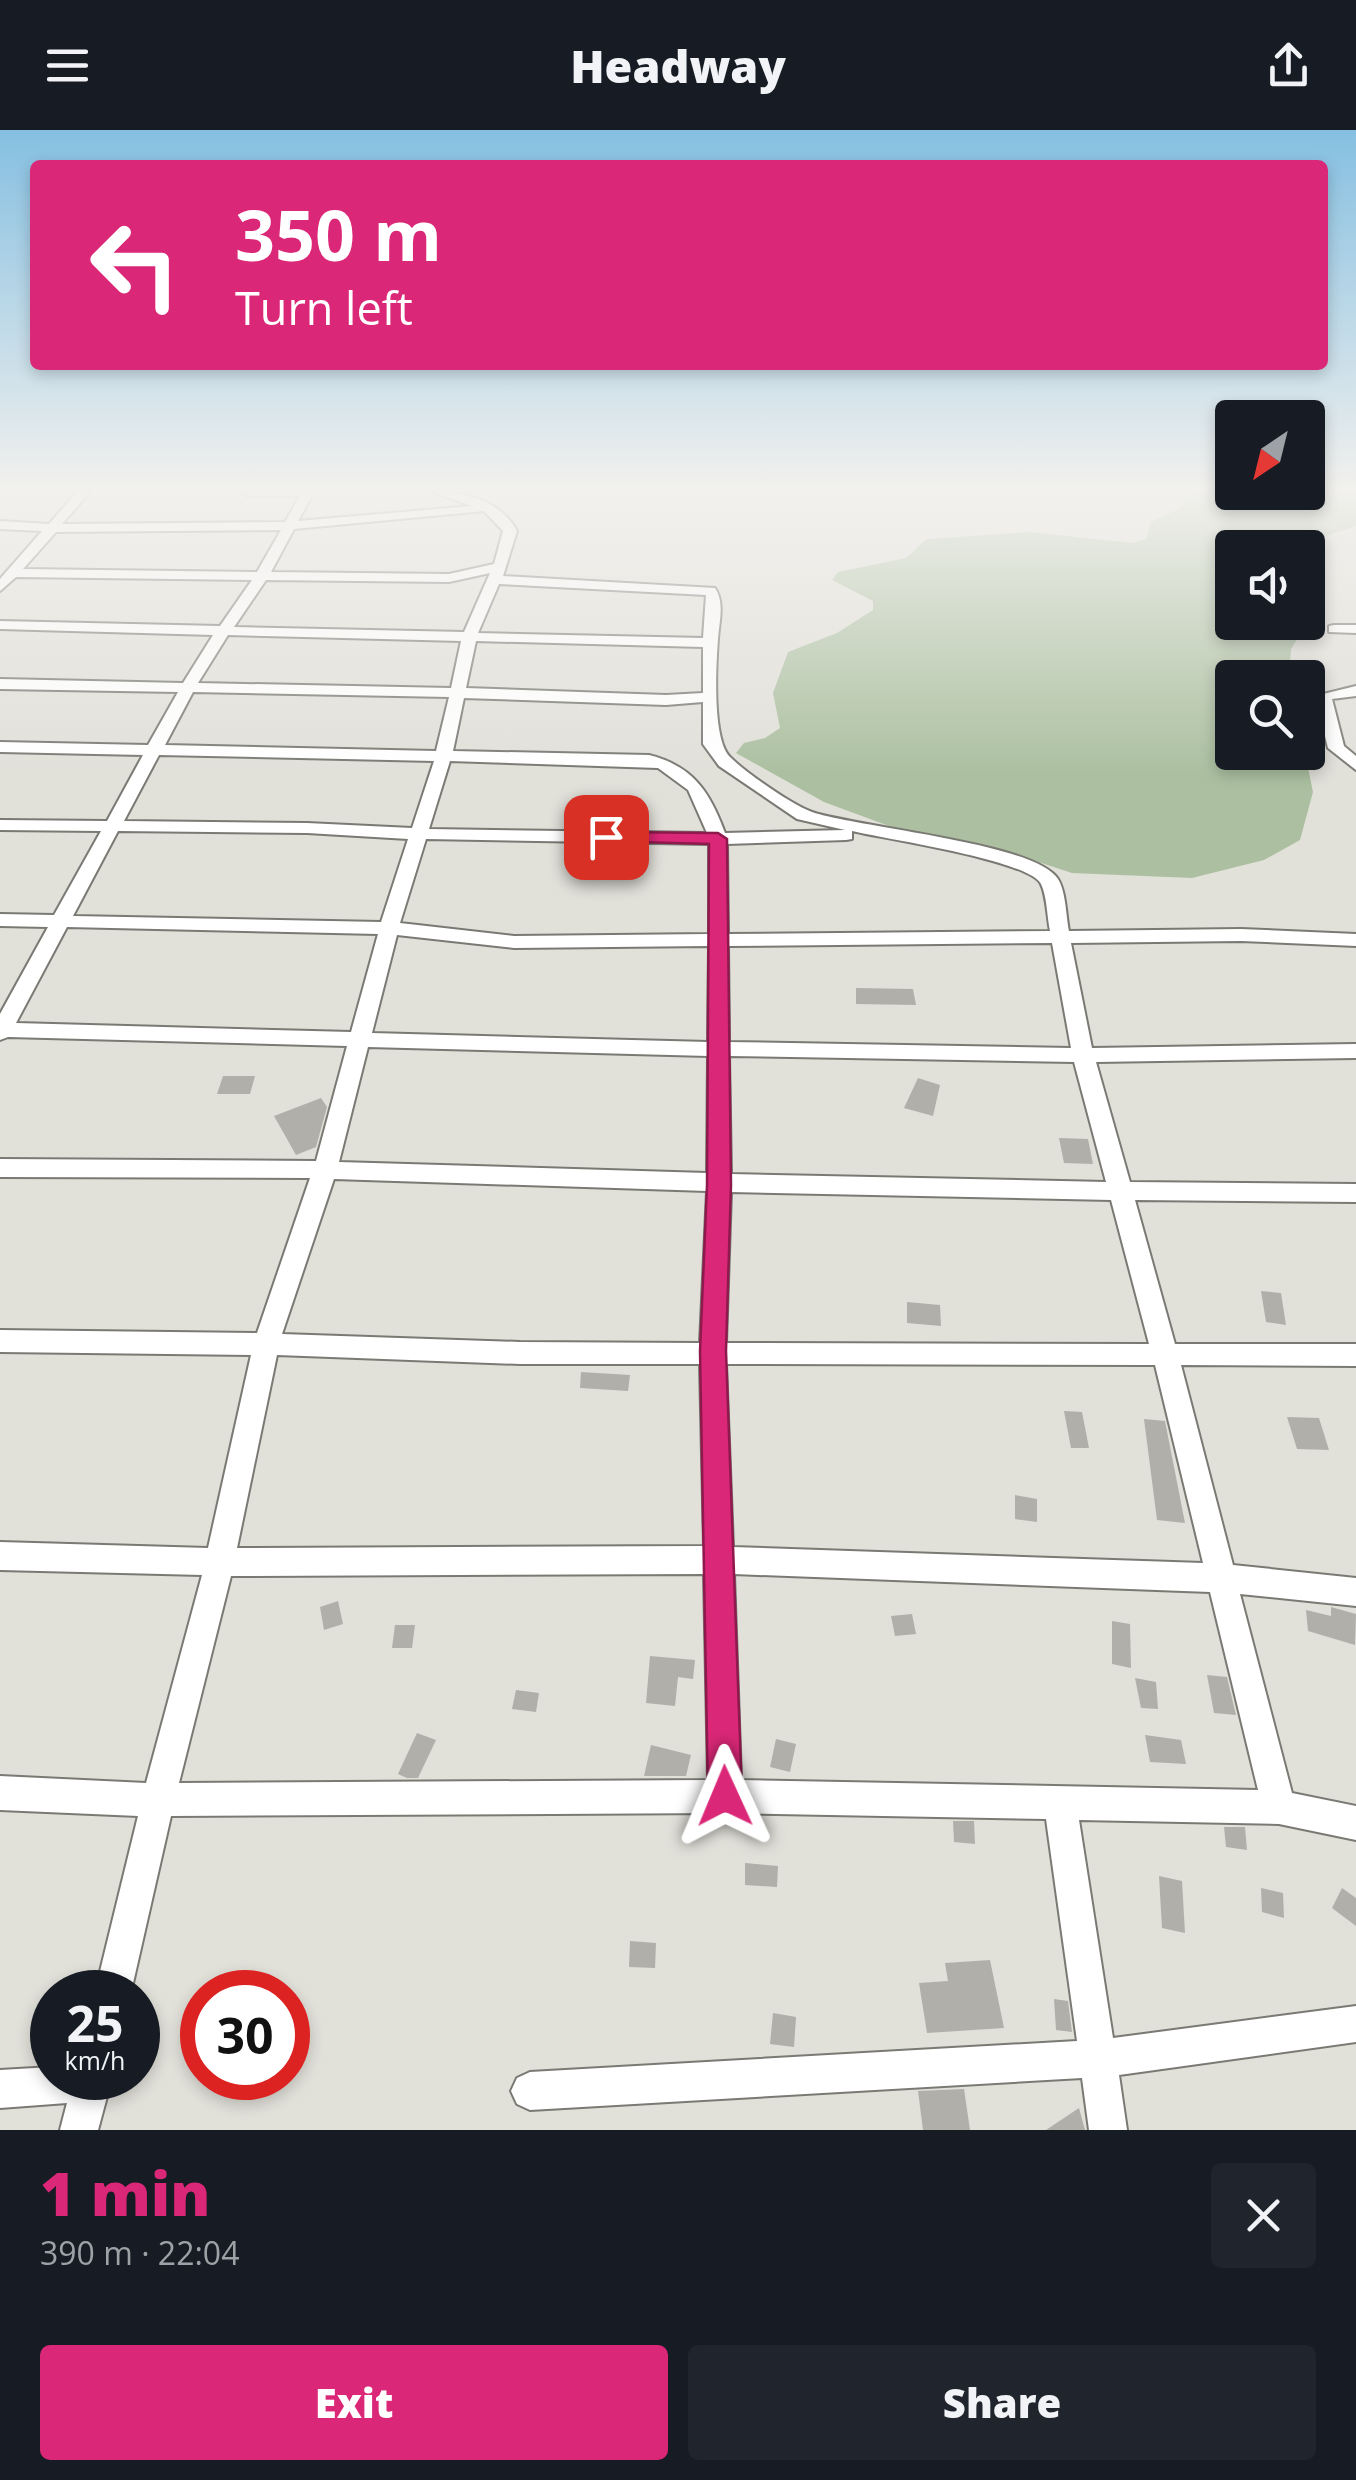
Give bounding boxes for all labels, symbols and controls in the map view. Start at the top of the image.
text: Headway [570,35,786,96]
icon: menu [40,38,95,93]
icon: share [1261,38,1316,93]
text: 350 m [235,186,442,282]
icon: left [70,200,200,330]
text: Turn left [235,277,413,338]
north arrow [1215,400,1325,510]
map controls [1215,400,1325,770]
button: sound [1215,530,1325,640]
button: search [1215,660,1325,770]
pin [564,795,649,880]
icon: arrive [579,810,634,865]
position arrow [673,1744,777,1848]
speed limit sign: 30 [180,1970,310,2100]
text: 25 [66,1989,124,2057]
text: km/h [65,2043,125,2077]
text: 1 min [40,2152,210,2234]
button: close [1211,2163,1316,2268]
text: 390 m · 22:04 [40,2231,239,2274]
button: Exit [40,2345,668,2460]
button: Share [688,2345,1316,2460]

